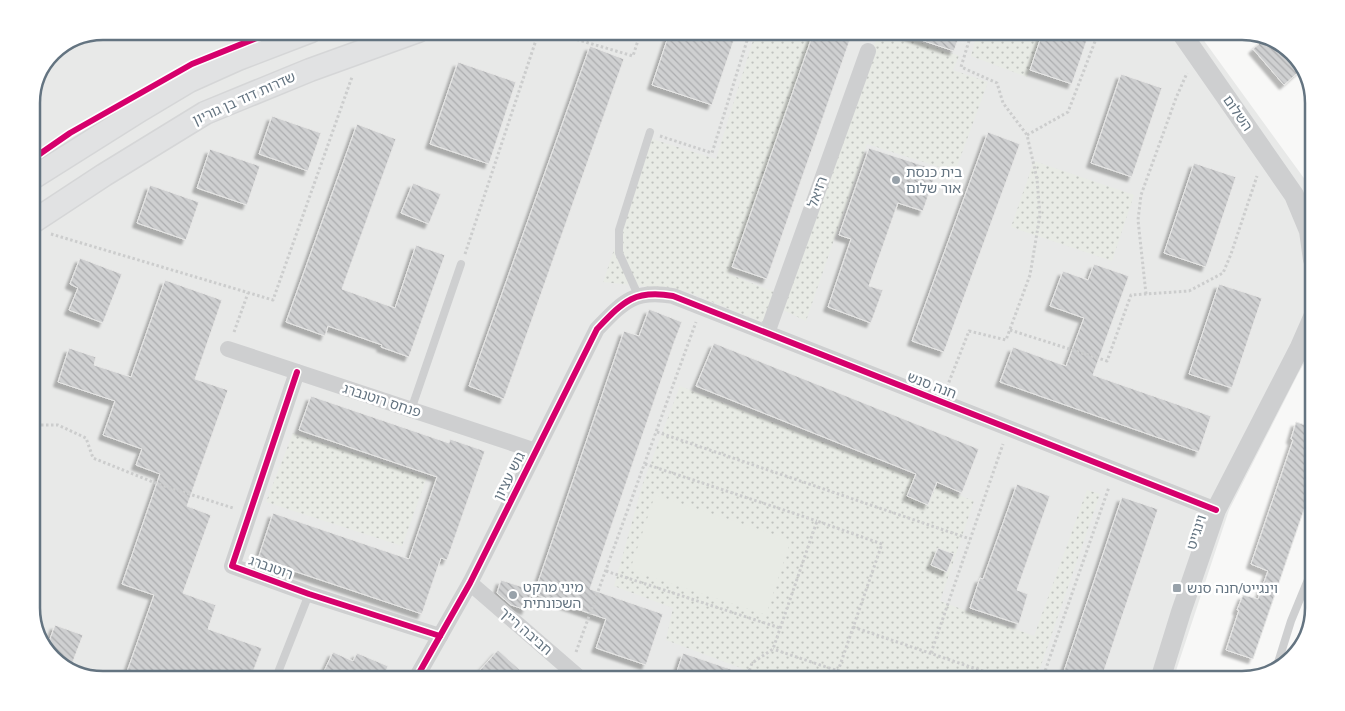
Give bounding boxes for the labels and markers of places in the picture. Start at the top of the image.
place label: בית כנסת אור שלום [906,163,962,197]
marker: בית כנסת אור שלום [890,174,902,186]
place label: מיני מרקט השכונתית [523,578,583,612]
place label: וינגייט/חנה סנש [1187,579,1278,597]
marker: וינגייט/חנה סנש [1171,582,1183,594]
marker: מיני מרקט השכונתית [507,589,519,601]

